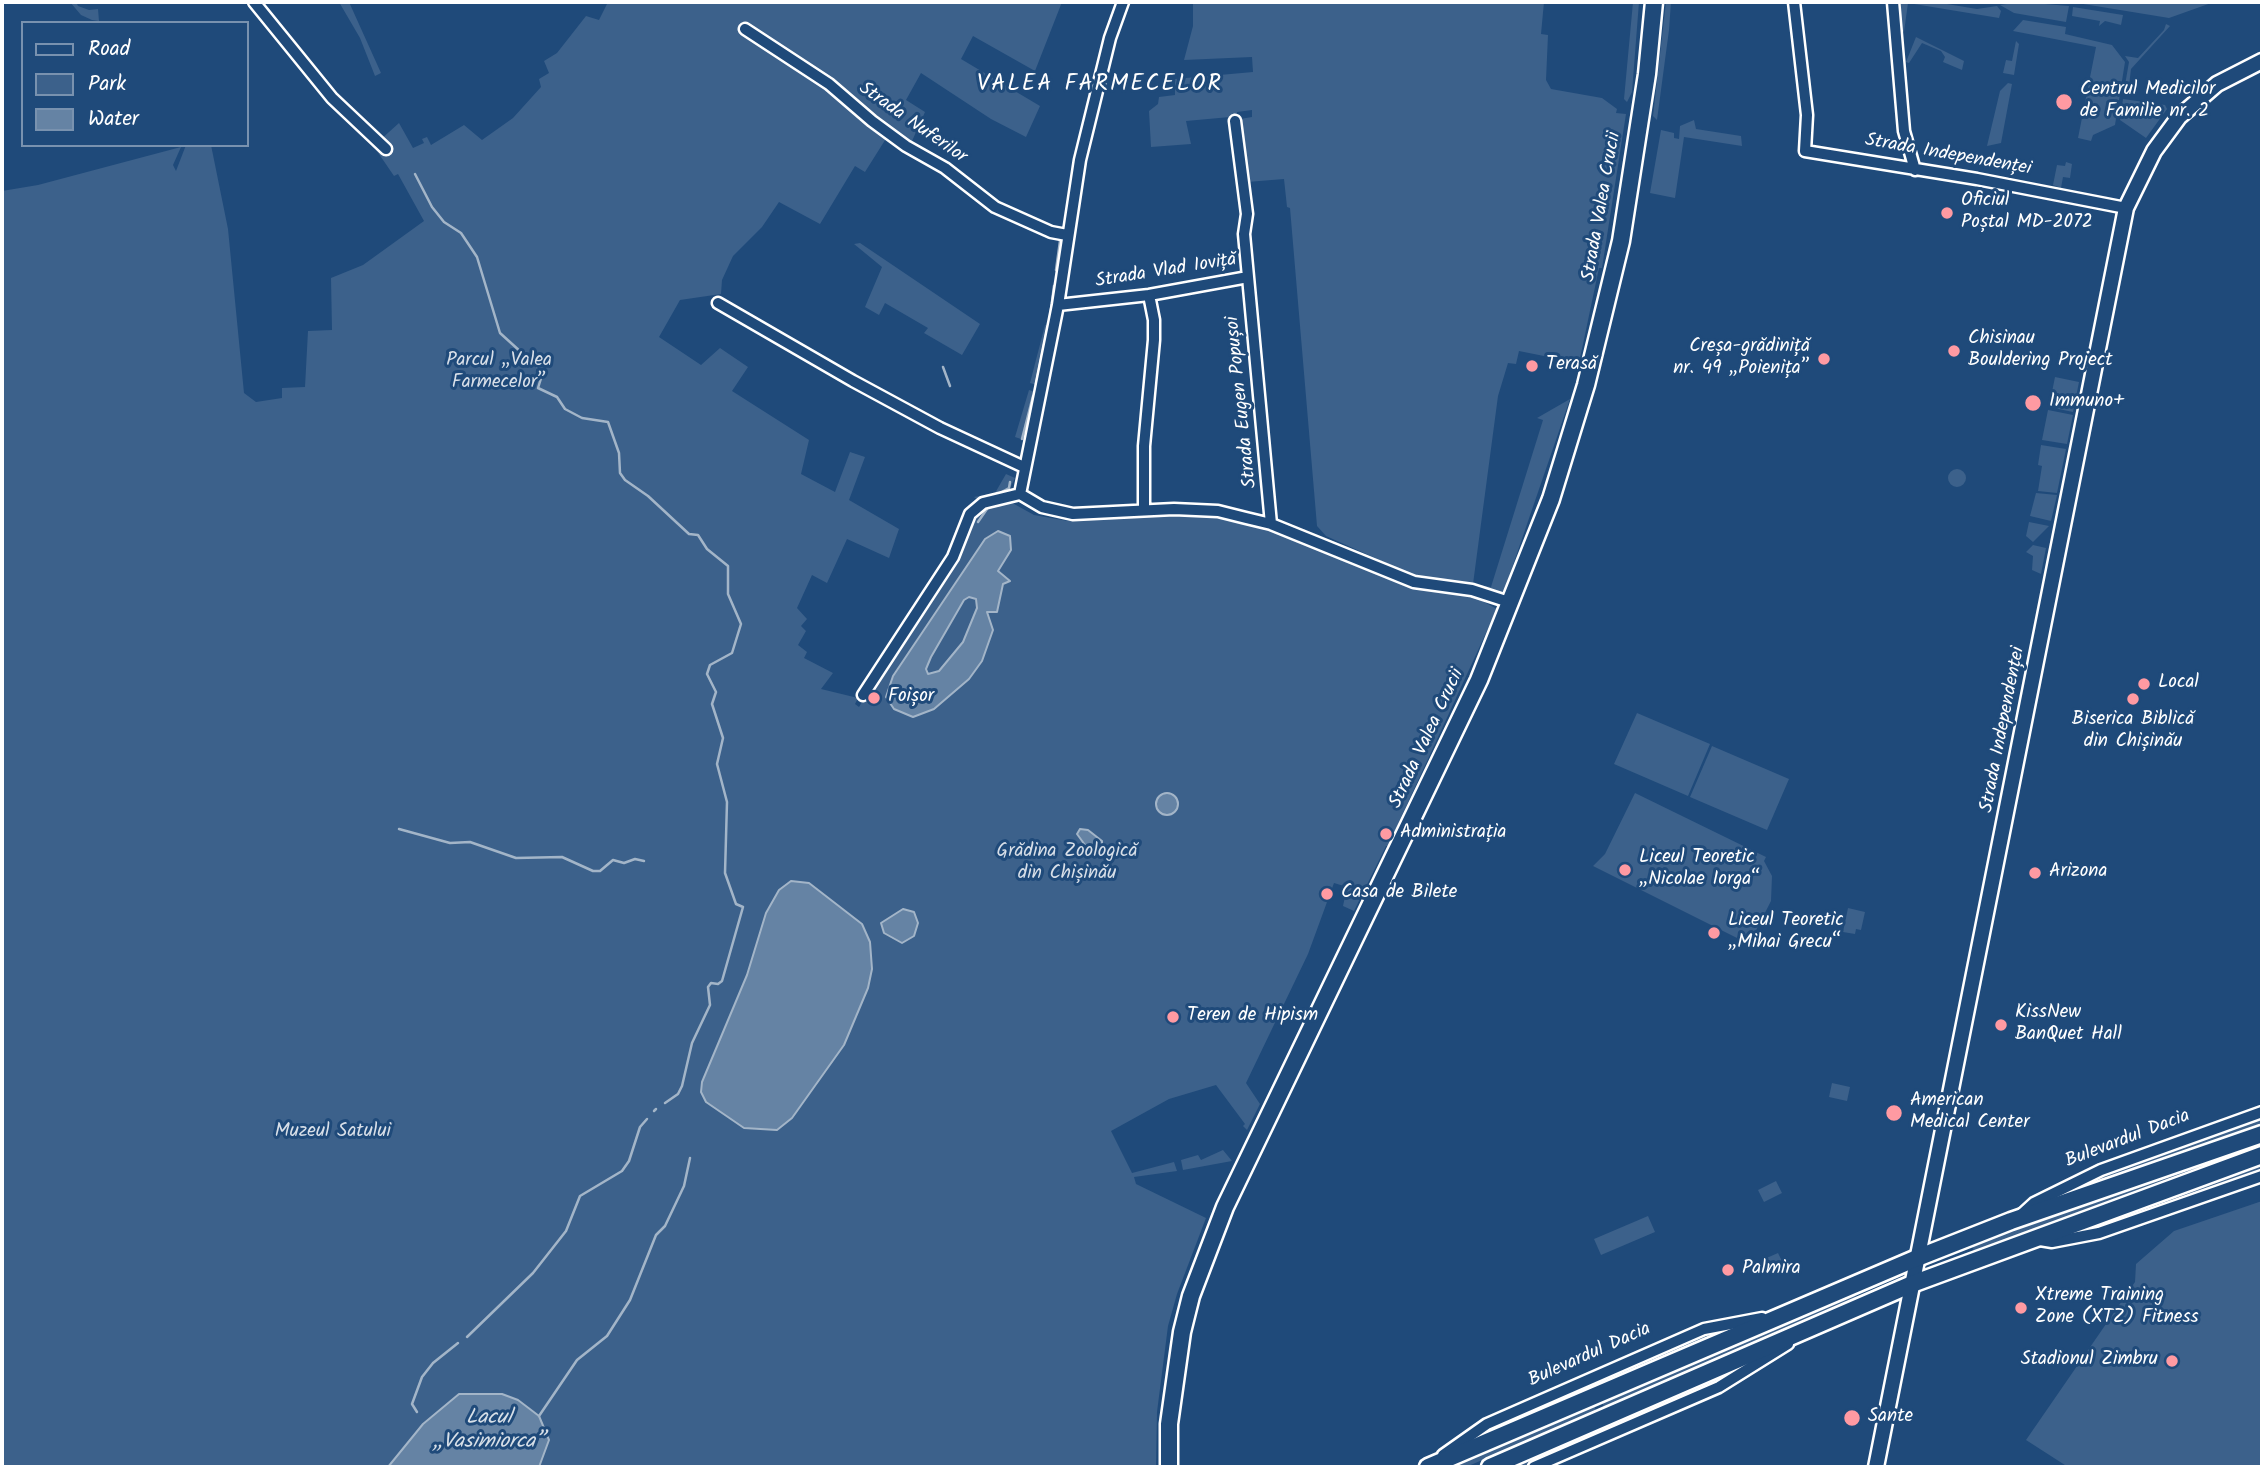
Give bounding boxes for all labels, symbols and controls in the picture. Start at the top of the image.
legend [21,21,248,147]
text: Road [88,33,130,66]
text: Park [88,68,126,101]
district label: VALEA FARMECELOR [979,72,1221,100]
street label: Strada Nuferilor [854,78,970,170]
place label: Centrul Medicilor de Familie nr. 2 [2080,80,2215,124]
marker: Centrul Medicilor de Familie nr. 2 [2054,92,2074,112]
text: Water [88,103,139,136]
street label: Strada Valea Crucii [1579,130,1627,284]
street label: Strada Independenței [1863,130,2033,182]
place label: Oficiul Poștal MD-2072 [1961,191,2093,235]
marker: Oficiul Poștal MD-2072 [1939,205,1955,221]
street label: Strada Vlad Ioviță [1094,250,1238,294]
street label: Strada Eugen Popușoi [1223,315,1263,489]
place label: Chisinau Bouldering Project [1968,329,2113,373]
place label: Creșa-grădiniță nr. 49 „Poienița” [1673,337,1810,381]
marker: Chisinau Bouldering Project [1946,343,1962,359]
park label: Parcul „Valea Farmecelor” [446,351,552,395]
marker: Creșa-grădiniță nr. 49 „Poienița” [1816,351,1832,367]
place label: Terasă [1546,355,1597,377]
marker: Terasă [1524,358,1540,374]
place label: Immuno+ [2049,392,2124,414]
marker: Immuno+ [2023,393,2043,413]
street label: Strada Independenței [1977,645,2031,815]
street label: Strada Valea Crucii [1386,665,1470,813]
place label: Local [2158,673,2199,695]
marker: Local [2136,676,2152,692]
place label: Foișor [888,687,934,709]
marker: Foișor [866,690,882,706]
marker: Biserica Biblică din Chișinău [2125,691,2141,707]
place label: Biserica Biblică din Chișinău [2072,710,2194,754]
place label: Administrația [1400,823,1506,845]
marker: Administrația [1378,826,1394,842]
park label: Grădina Zoologică din Chișinău [997,842,1137,886]
place label: Liceul Teoretic „Nicolae Iorga“ [1639,848,1760,892]
marker: Liceul Teoretic „Nicolae Iorga“ [1617,862,1633,878]
place label: Arizona [2049,862,2107,884]
marker: Arizona [2027,865,2043,881]
place label: Casa de Bilete [1341,883,1457,905]
marker: Casa de Bilete [1319,886,1335,902]
place label: Liceul Teoretic „Mihai Grecu“ [1728,911,1844,955]
marker: Liceul Teoretic „Mihai Grecu“ [1706,925,1722,941]
place label: KissNew BanQuet Hall [2015,1003,2122,1047]
place label: Teren de Hipism [1187,1006,1318,1028]
marker: Teren de Hipism [1165,1009,1181,1025]
marker: KissNew BanQuet Hall [1993,1017,2009,1033]
place label: American Medical Center [1910,1091,2029,1135]
marker: American Medical Center [1884,1103,1904,1123]
street label: Bulevardul Dacia [2062,1106,2194,1174]
park label: Muzeul Satului [275,1122,391,1144]
place label: Palmira [1742,1259,1801,1281]
marker: Palmira [1720,1262,1736,1278]
place label: Xtreme Training Zone (XTZ) Fitness [2035,1286,2199,1330]
marker: Xtreme Training Zone (XTZ) Fitness [2013,1300,2029,1316]
street label: Bulevardul Dacia [1525,1319,1655,1393]
place label: Stadionul Zimbru [2021,1350,2158,1372]
marker: Stadionul Zimbru [2164,1353,2180,1369]
water label: Lacul „Vasimiorca” [433,1406,545,1456]
place label: Sante [1868,1407,1913,1429]
marker: Sante [1842,1408,1862,1428]

